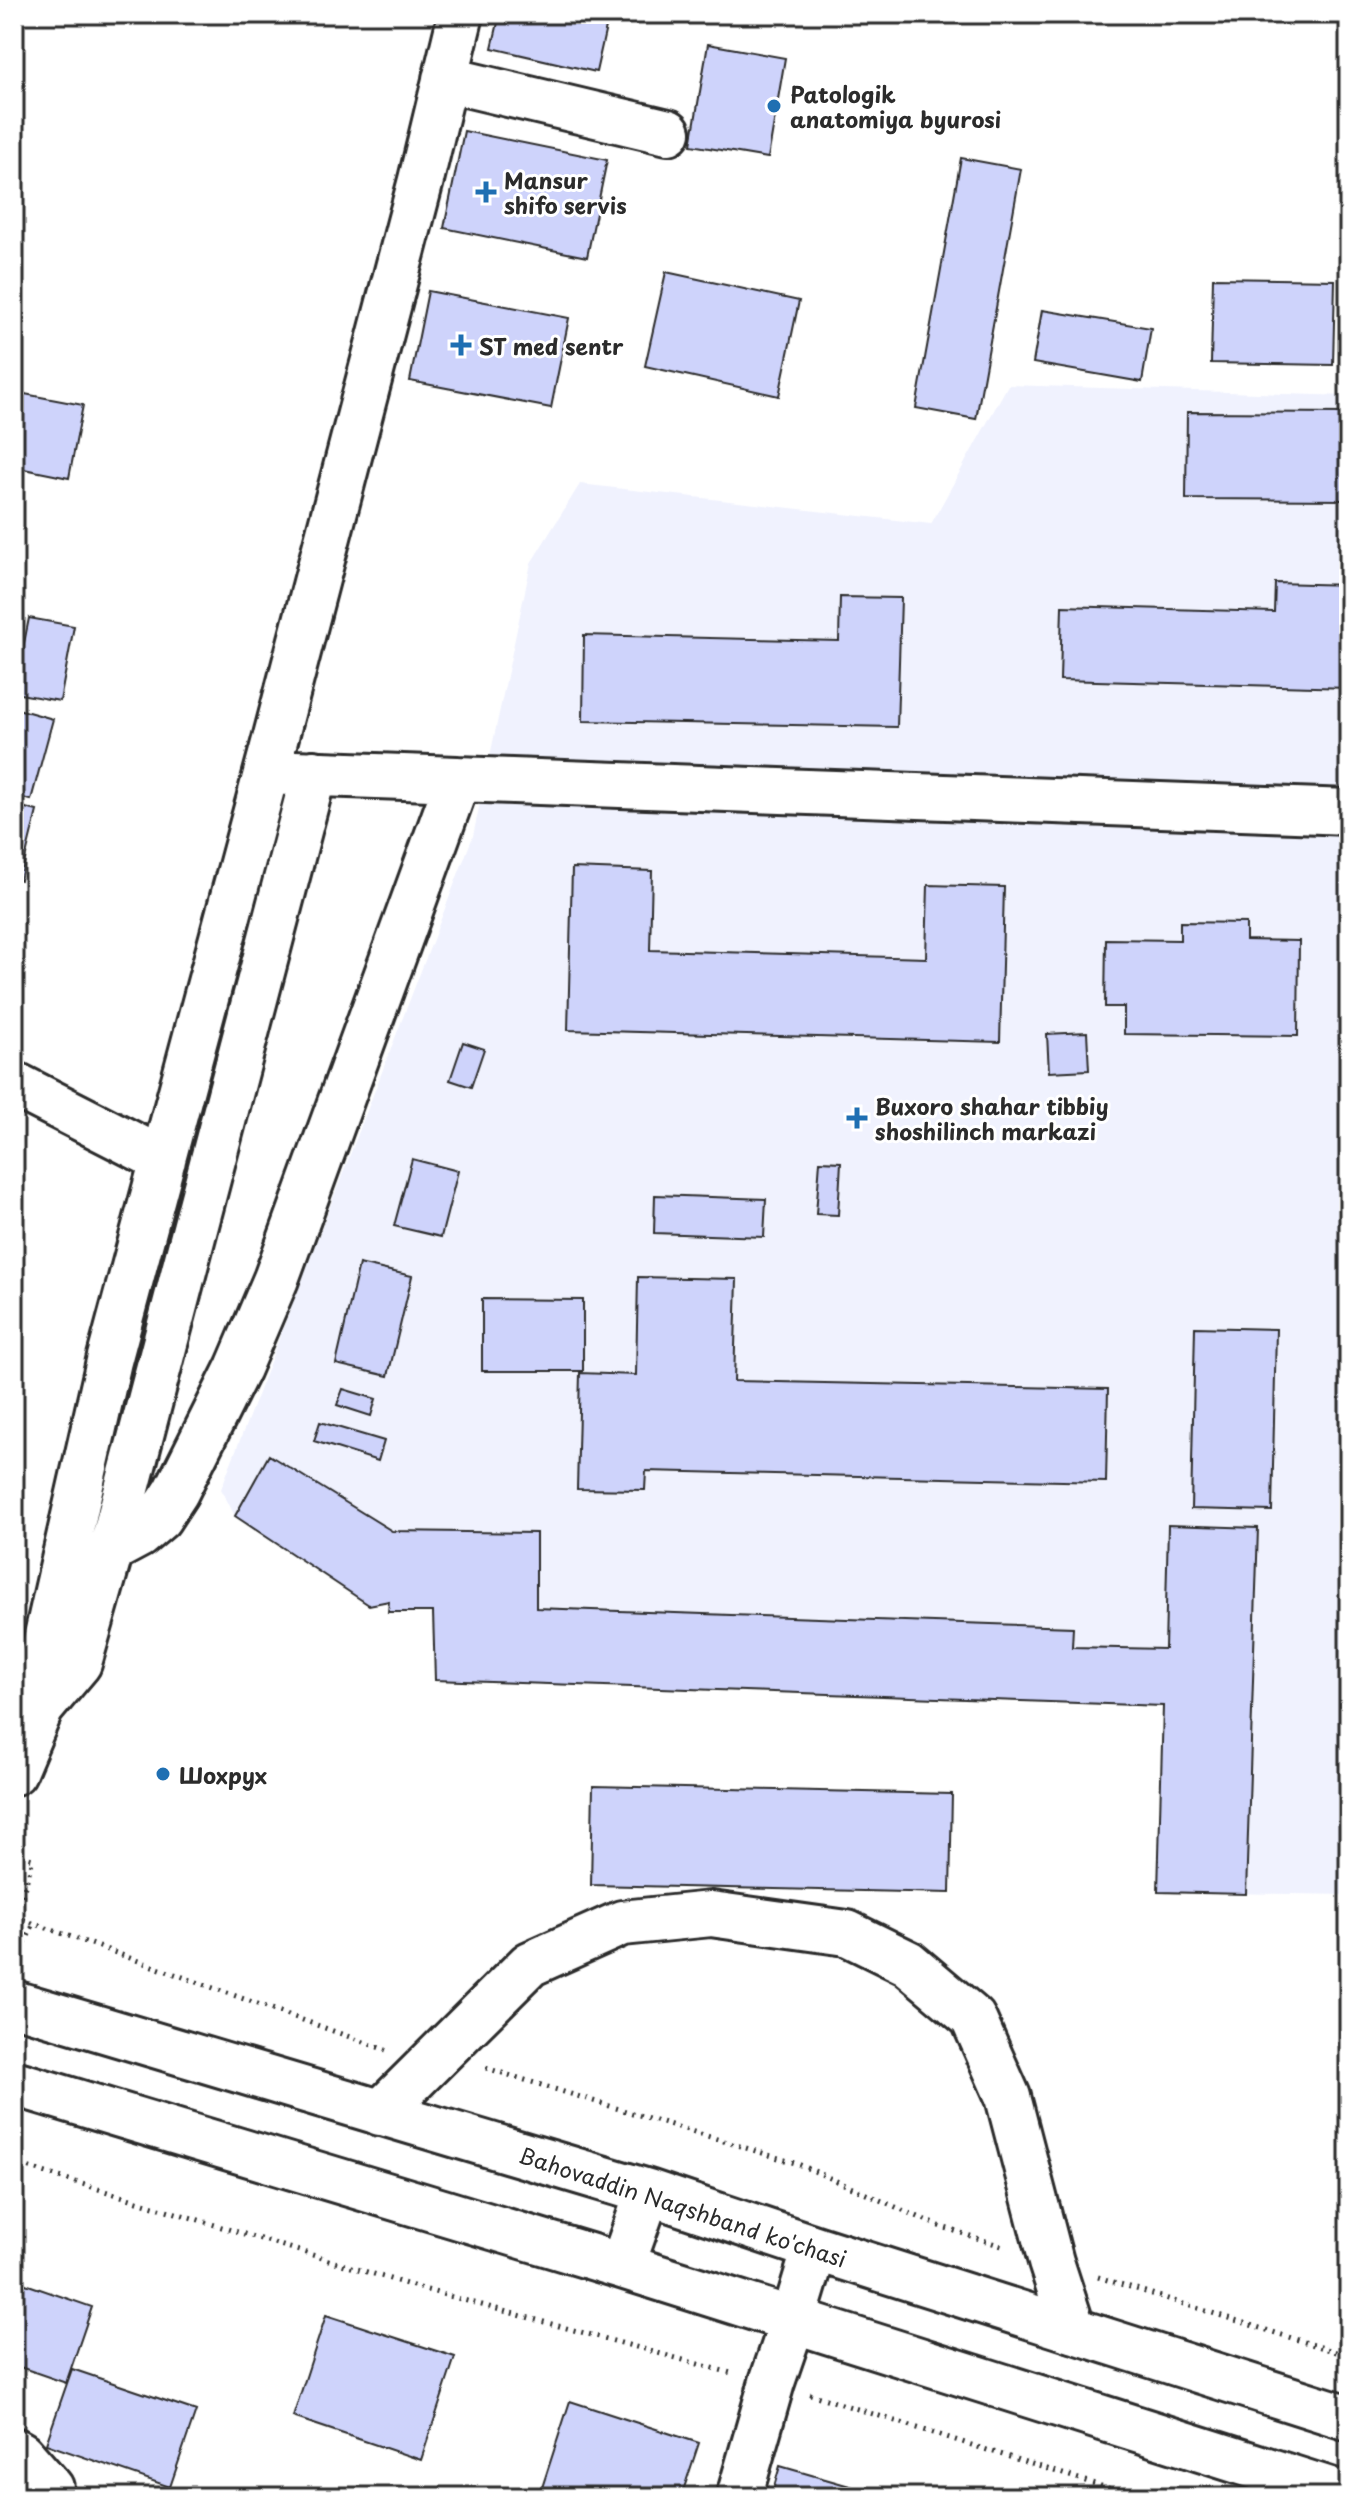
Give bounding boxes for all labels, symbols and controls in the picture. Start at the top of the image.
place label: Patologik anatomiya byurosi [790,77,1001,135]
marker: Patologik anatomiya byurosi [765,97,783,115]
place label: Mansur shifo servis [504,163,627,221]
marker: Mansur shifo servis [475,181,497,203]
place label: ST med sentr [479,329,624,362]
marker: ST med sentr [450,334,472,356]
place label: Buxoro shahar tibbiy shoshilinch markazi [875,1089,1108,1147]
marker: Buxoro shahar tibbiy shoshilinch markazi [846,1107,868,1129]
place label: Шохрух [179,1758,267,1791]
marker: Шохрух [154,1765,172,1783]
street label: Bahovaddin Naqshband ko'chasi [515,2137,851,2275]

